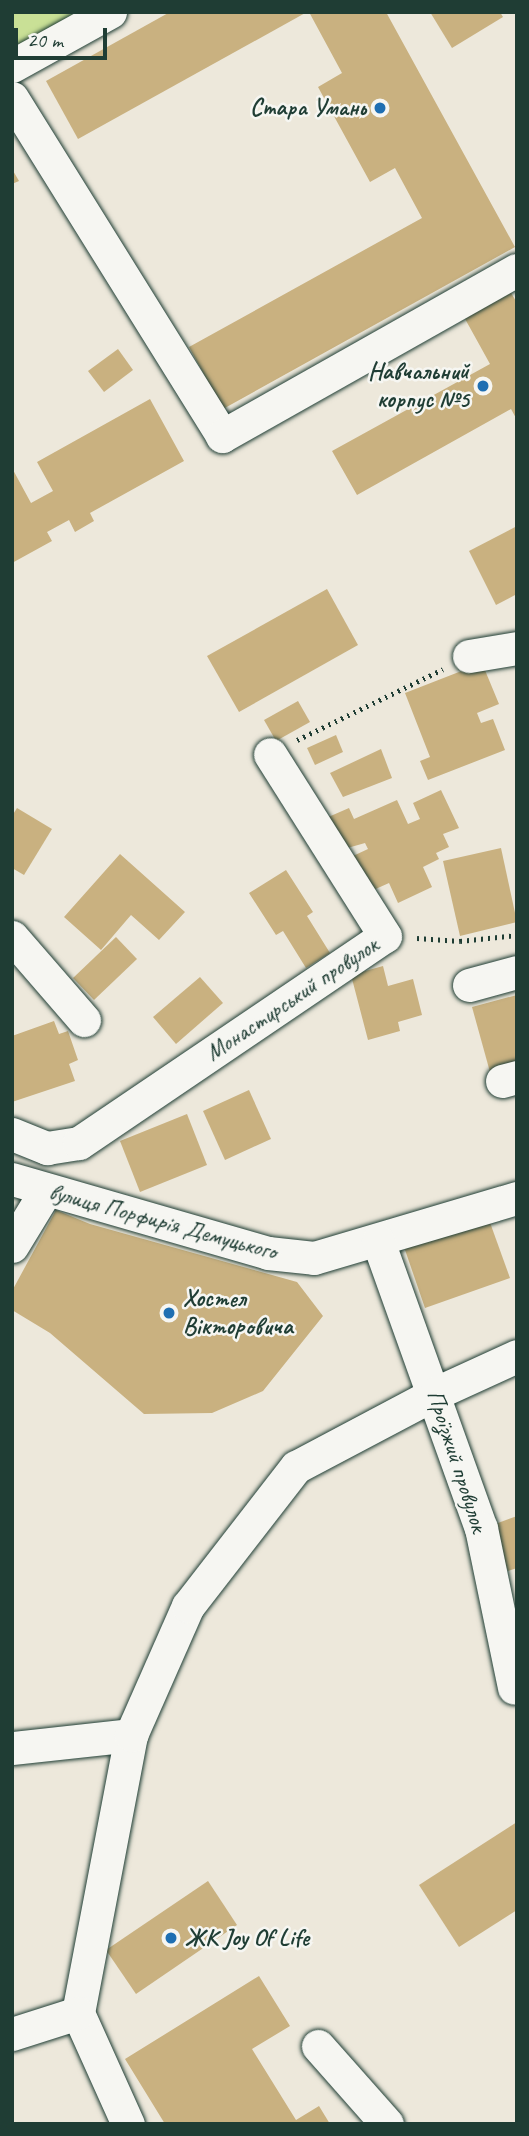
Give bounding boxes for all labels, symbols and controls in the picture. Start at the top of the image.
scale bar [18,14,110,58]
text: 20 m [27,27,63,53]
place label: Стара Умань [249,94,366,122]
marker: Стара Умань [372,100,388,116]
place label: Навчальний корпус №5 [368,358,469,414]
marker: Навчальний корпус №5 [475,378,491,394]
street label: Монастирський провулок [200,931,384,1067]
street label: вулиця Порфирія Демуцького [46,1178,280,1266]
place label: Хостел Вікторовича [183,1285,293,1341]
marker: Хостел Вікторовича [161,1305,177,1321]
street label: Проїзжий провулок [420,1386,494,1536]
place label: ЖК Joy Of Life [185,1924,310,1952]
marker: ЖК Joy Of Life [163,1930,179,1946]

